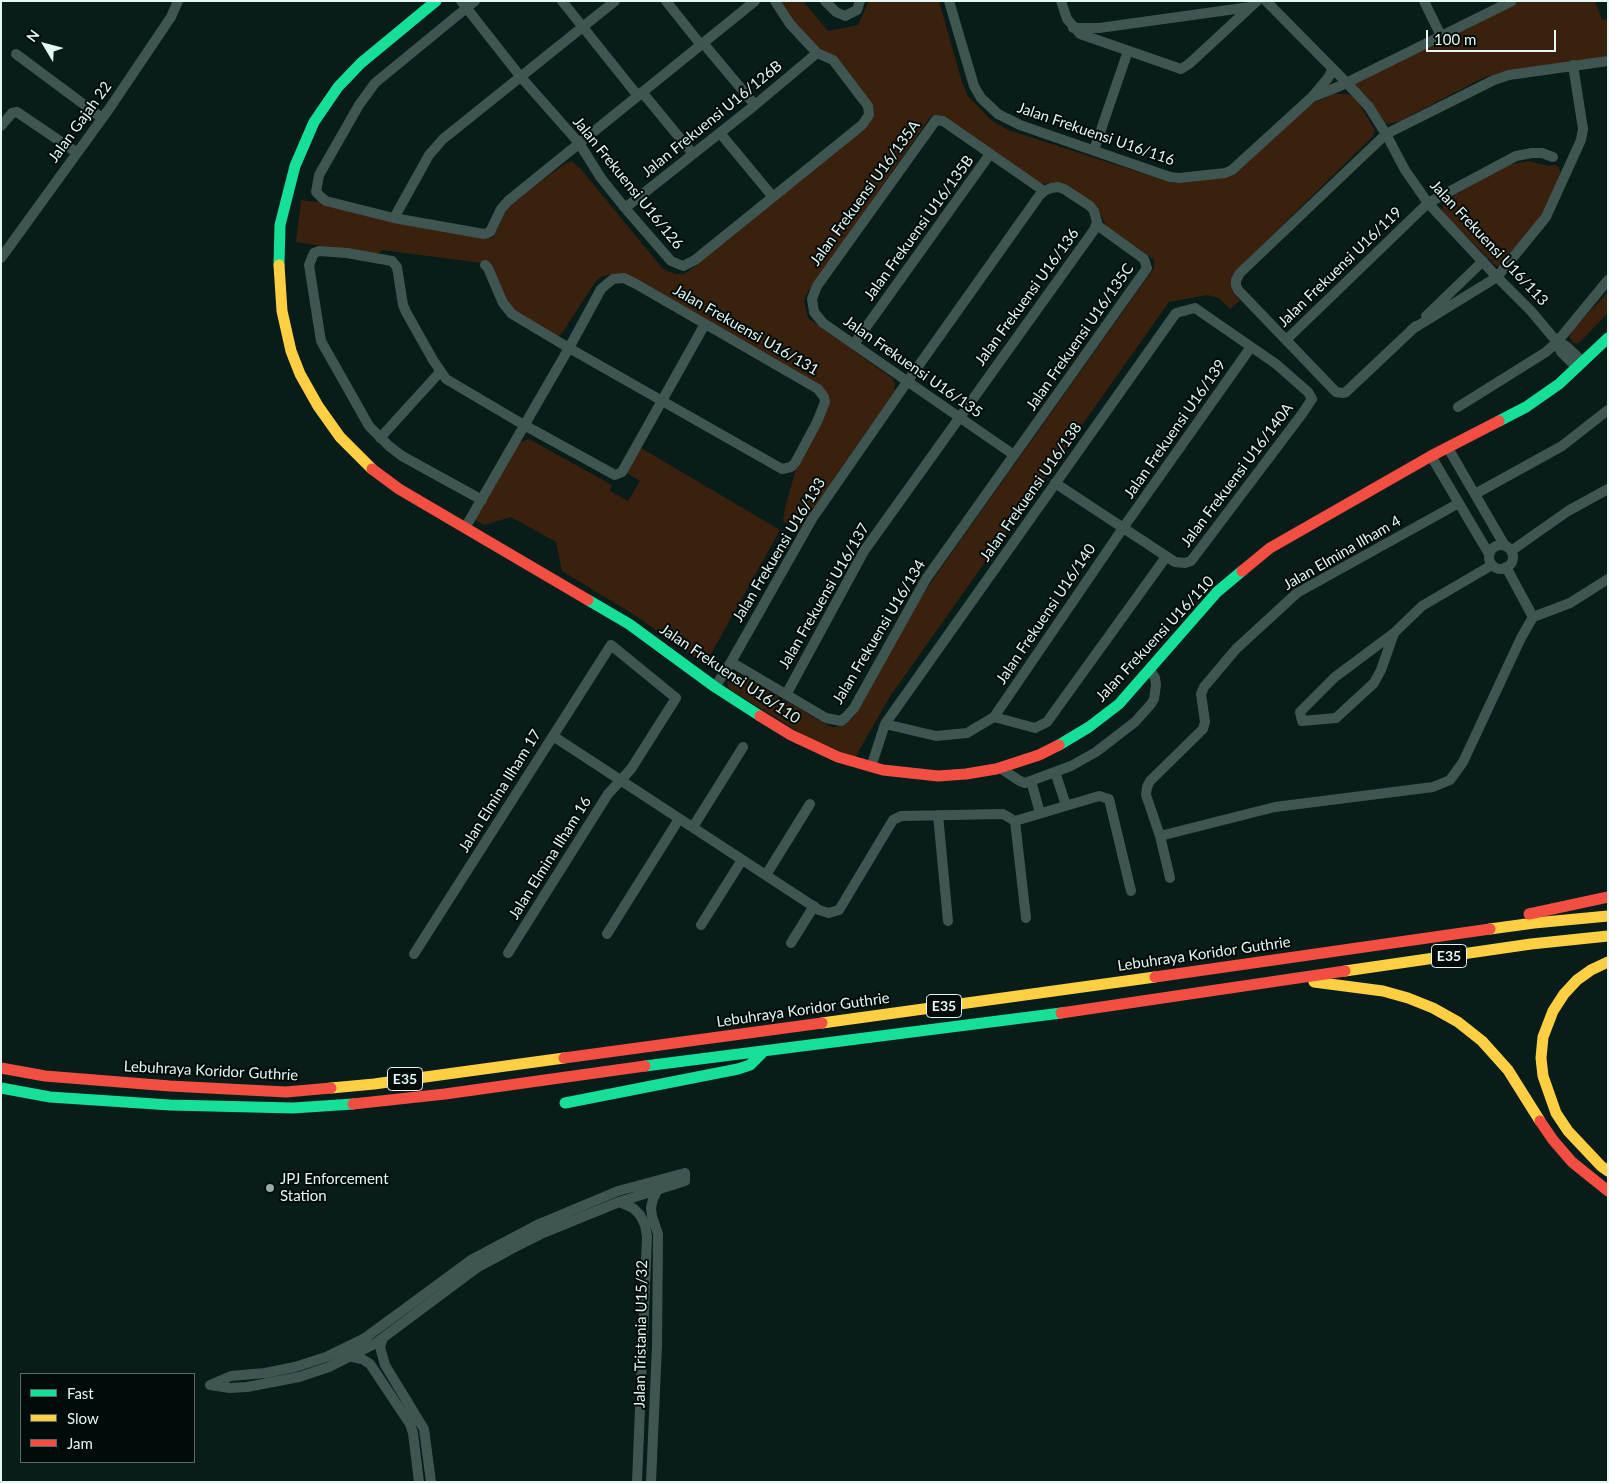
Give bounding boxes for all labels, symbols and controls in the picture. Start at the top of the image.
north arrow [20,20,70,70]
scale bar [1429,20,1559,52]
text: N [23,26,43,45]
text: 100 m [1434,30,1476,48]
street label: Jalan Frekuensi U16/126B [638,57,786,181]
street label: Jalan Gajah 22 [45,78,115,166]
street label: Jalan Frekuensi U16/116 [1015,99,1177,169]
street label: Jalan Frekuensi U16/126 [569,113,687,253]
street label: Jalan Frekuensi U16/135A [806,117,924,269]
street label: Jalan Frekuensi U16/135B [860,152,978,304]
street label: Jalan Frekuensi U16/113 [1426,176,1552,310]
street label: Jalan Frekuensi U16/119 [1274,203,1406,331]
street label: Jalan Frekuensi U16/136 [971,225,1083,369]
street label: Jalan Frekuensi U16/135C [1022,260,1138,414]
street label: Jalan Frekuensi U16/131 [670,281,822,379]
street label: Jalan Frekuensi U16/135 [840,312,986,422]
street label: Jalan Frekuensi U16/139 [1120,356,1230,502]
street label: Jalan Frekuensi U16/140A [1177,400,1297,550]
street label: Jalan Frekuensi U16/138 [976,419,1086,565]
street label: Jalan Frekuensi U16/133 [729,475,829,625]
street label: Jalan Elmina Ilham 4 [1280,512,1404,594]
street label: Jalan Frekuensi U16/137 [775,520,873,672]
street label: Jalan Frekuensi U16/140 [992,541,1100,687]
street label: Jalan Frekuensi U16/134 [829,557,929,707]
street label: Jalan Frekuensi U16/110 [1092,572,1218,706]
street label: Jalan Frekuensi U16/110 [657,620,803,728]
street label: Jalan Elmina Ilham 17 [455,726,545,856]
street label: Jalan Elmina Ilham 16 [505,793,595,923]
street label: Lebuhraya Koridor Guthrie [1116,933,1292,975]
road number: E35 [1432,944,1466,968]
street label: Lebuhraya Koridor Guthrie [715,989,891,1031]
road number: E35 [926,994,962,1018]
street label: Lebuhraya Koridor Guthrie [123,1057,299,1085]
road number: E35 [388,1068,422,1090]
place label: JPJ Enforcement Station [280,1170,389,1205]
marker: JPJ Enforcement Station [264,1182,276,1194]
street label: Jalan Tristania U15/32 [631,1260,651,1408]
legend [20,1373,195,1463]
text: Fast [67,1384,94,1402]
text: Slow [67,1409,99,1427]
text: Jam [67,1434,93,1452]

